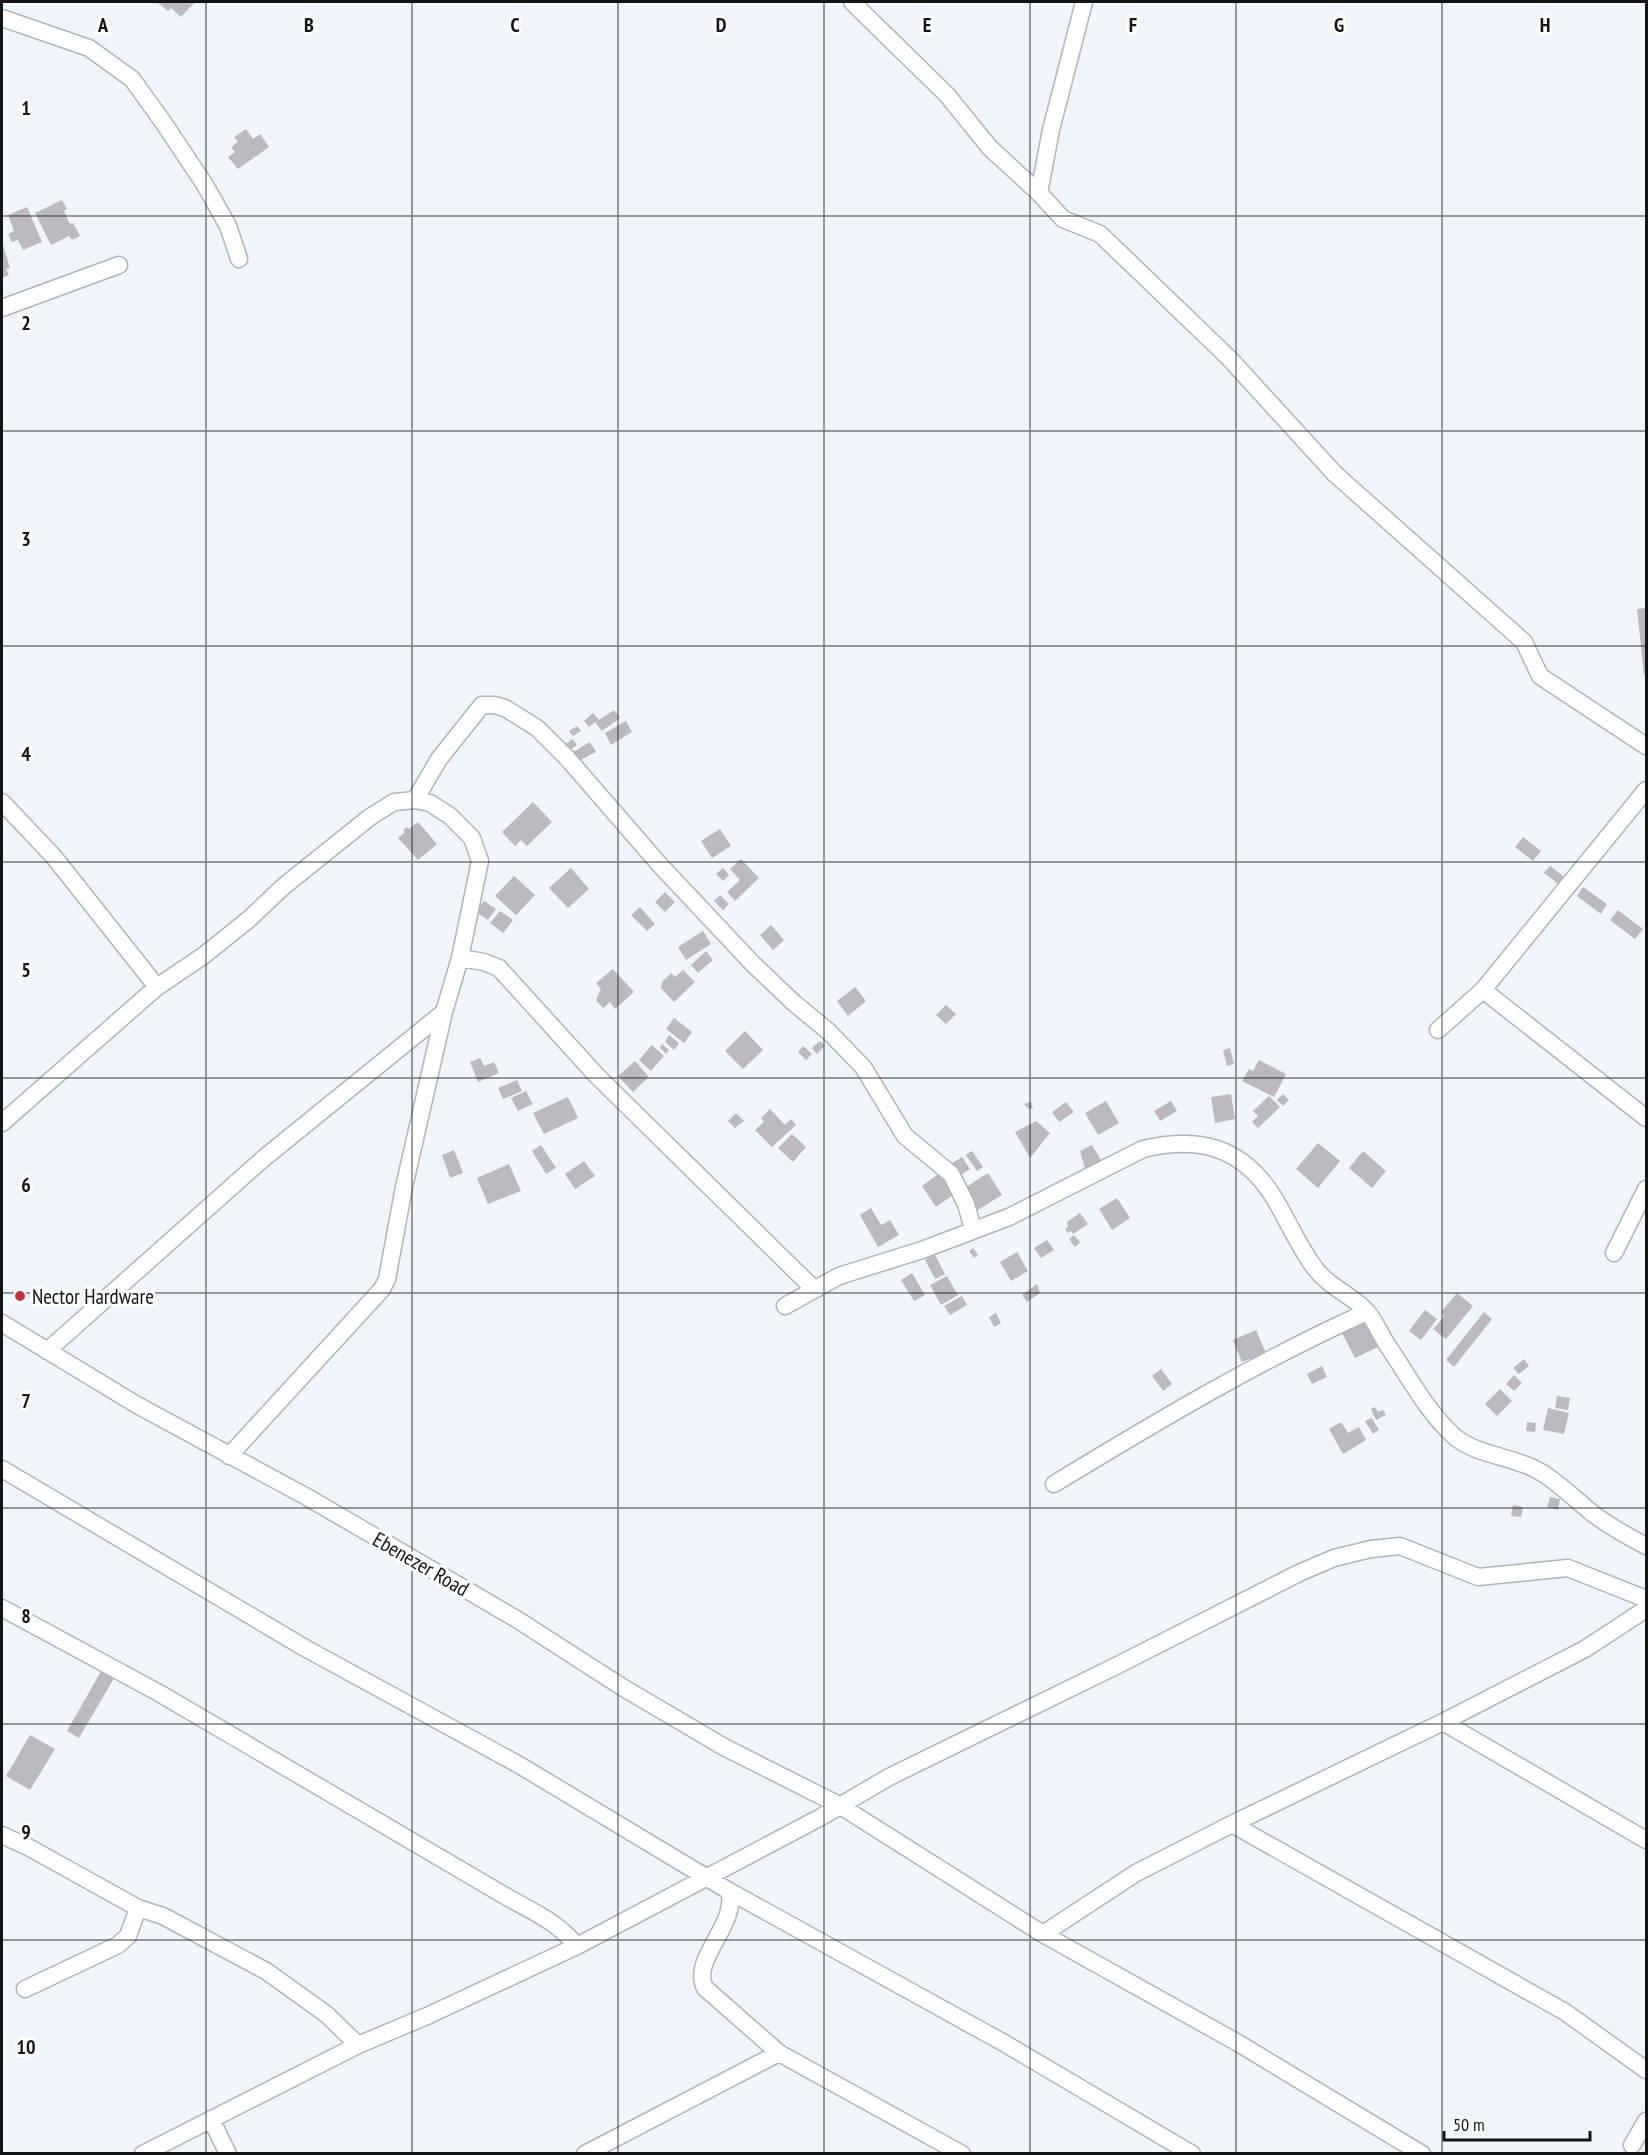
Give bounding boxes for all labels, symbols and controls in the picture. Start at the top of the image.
text: A [97,12,109,38]
text: B [304,12,314,38]
text: C [510,12,520,38]
text: D [716,12,727,38]
text: E [923,12,931,38]
text: F [1129,12,1137,38]
text: G [1334,12,1344,38]
text: H [1540,12,1550,38]
text: 1 [21,95,31,121]
text: 2 [21,310,31,336]
text: 3 [21,526,31,552]
text: 4 [21,741,31,767]
text: 5 [21,957,31,983]
text: 6 [21,1172,31,1198]
place label: Nector Hardware [32,1283,154,1310]
marker: Nector Hardware [13,1289,27,1303]
text: 7 [21,1388,31,1414]
street label: Ebenezer Road [368,1526,474,1602]
text: 8 [21,1603,31,1629]
text: 9 [21,1819,31,1845]
text: 10 [16,2034,36,2060]
scale bar [1444,2104,1590,2142]
text: 50 m [1453,2113,1485,2136]

